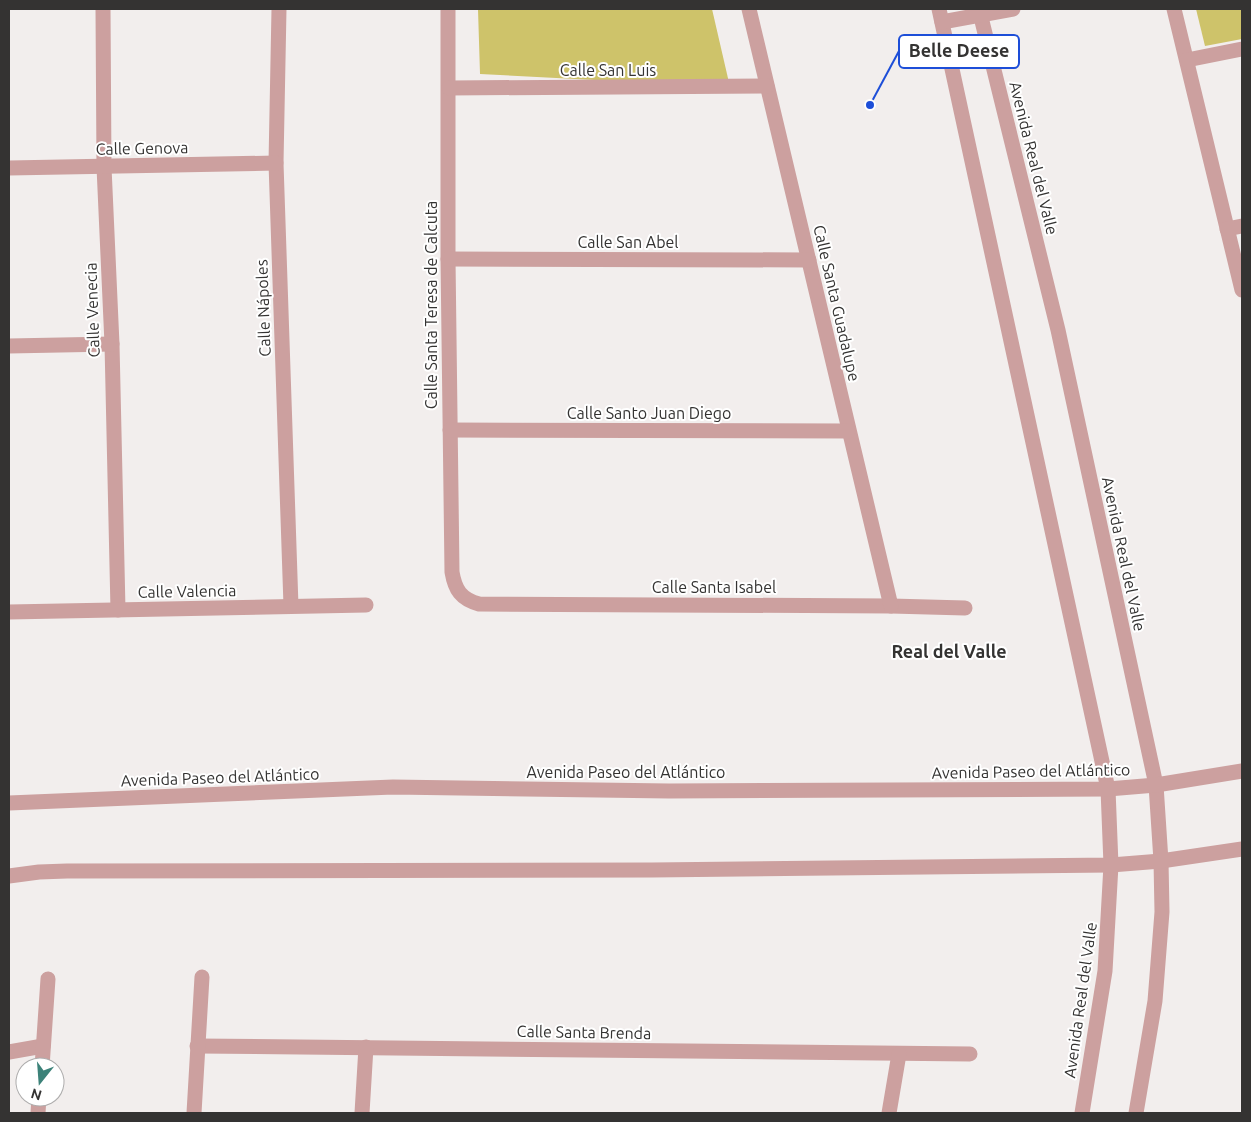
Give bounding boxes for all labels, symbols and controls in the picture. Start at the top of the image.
callout: Belle Deese [899,35,1019,68]
text: Belle Deese [909,40,1009,60]
street label: Calle San Luis [560,61,656,79]
street label: Avenida Real del Valle [1006,80,1062,236]
street label: Calle Genova [95,138,189,158]
street label: Calle Santa Teresa de Calcuta [422,201,440,409]
street label: Calle Santa Guadalupe [810,223,864,383]
street label: Calle San Abel [577,233,679,251]
street label: Calle Nápoles [252,259,274,357]
street label: Calle Venecia [81,262,103,358]
street label: Calle Santo Juan Diego [567,404,731,422]
street label: Avenida Real del Valle [1099,475,1149,633]
street label: Calle Santa Isabel [652,578,776,596]
street label: Calle Valencia [137,581,237,601]
district label: Real del Valle [891,641,1007,661]
street label: Avenida Paseo del Atlántico [931,760,1131,782]
street label: Avenida Paseo del Atlántico [527,763,725,781]
street label: Avenida Paseo del Atlántico [120,765,320,789]
street label: Avenida Real del Valle [1060,921,1100,1079]
street label: Calle Santa Brenda [517,1022,651,1042]
north arrow [15,1057,65,1107]
text: N [29,1085,44,1104]

